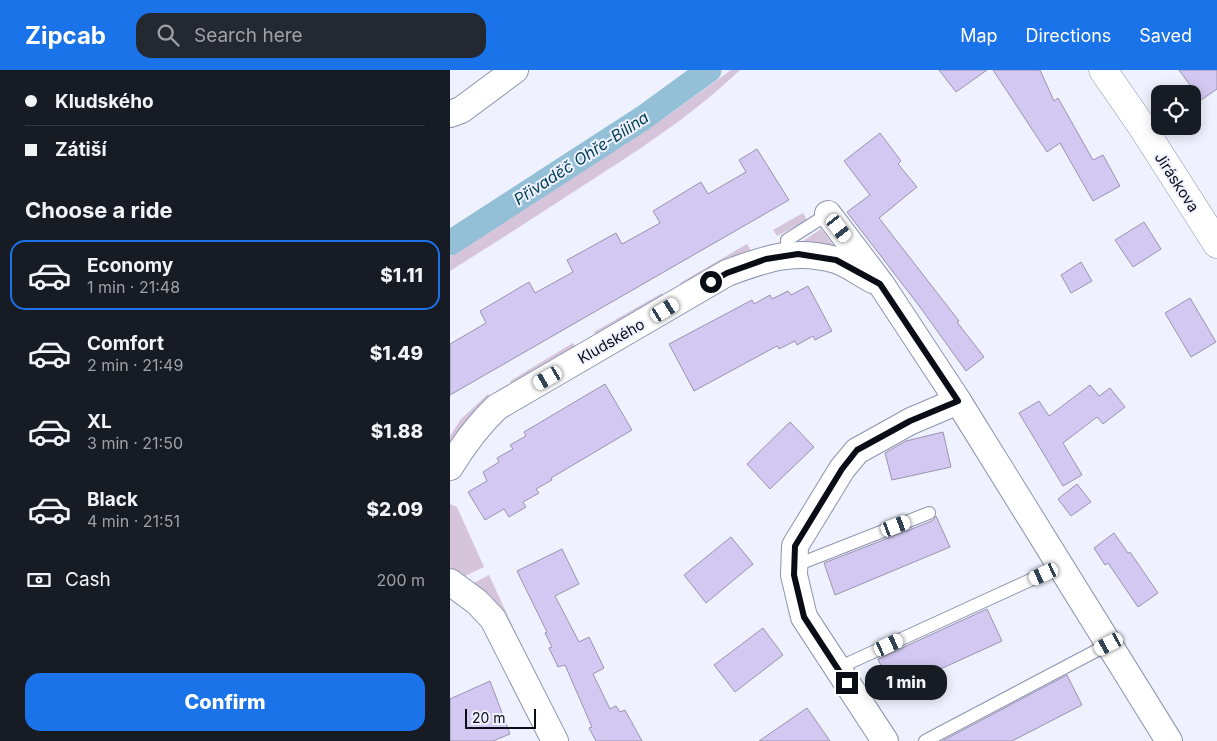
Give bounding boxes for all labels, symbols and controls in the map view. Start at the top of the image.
search box [136,13,486,58]
text: Zipcab [25,21,106,50]
icon: search [154,21,182,49]
text: Search here [194,24,303,47]
text: Map [960,25,998,46]
text: Directions [1026,25,1111,46]
text: Saved [1139,25,1192,46]
map controls [1151,85,1201,135]
button: locate [1151,85,1201,135]
text: Kludského [55,90,154,113]
water label: Přivaděč Ohře-Bílina [510,107,652,209]
text: Zátiší [55,138,107,161]
street label: Jiráskova [1151,148,1203,216]
text: Choose a ride [25,197,173,223]
car [823,212,854,244]
icon: car [27,253,72,298]
text: Economy [87,254,173,277]
text: $1.11 [380,264,423,287]
route start [700,271,722,293]
text: 1 min · 21:48 [87,277,180,297]
car [648,296,681,324]
street label: Kludského [574,314,648,368]
icon: car [27,331,72,376]
text: Comfort [87,332,164,355]
text: $1.49 [370,342,423,365]
text: 2 min · 21:49 [87,355,183,375]
car [531,364,564,392]
icon: car [27,409,72,454]
text: XL [87,410,112,433]
text: $1.88 [371,420,423,443]
text: 3 min · 21:50 [87,433,183,453]
icon: car [27,487,72,532]
text: Black [87,488,138,511]
text: $2.09 [367,498,423,521]
text: 4 min · 21:51 [87,511,180,531]
car [879,514,912,538]
car [1027,561,1060,587]
icon: cash [25,566,53,594]
text: Cash [65,568,111,591]
text: 200 m [377,570,425,590]
car [1092,630,1125,658]
car [872,632,905,658]
callout: 1 min [864,666,947,700]
route end [836,672,858,694]
text: 1 min [886,672,926,692]
button: Confirm [25,673,425,731]
scale bar [465,706,536,729]
text: 20 m [472,709,506,726]

